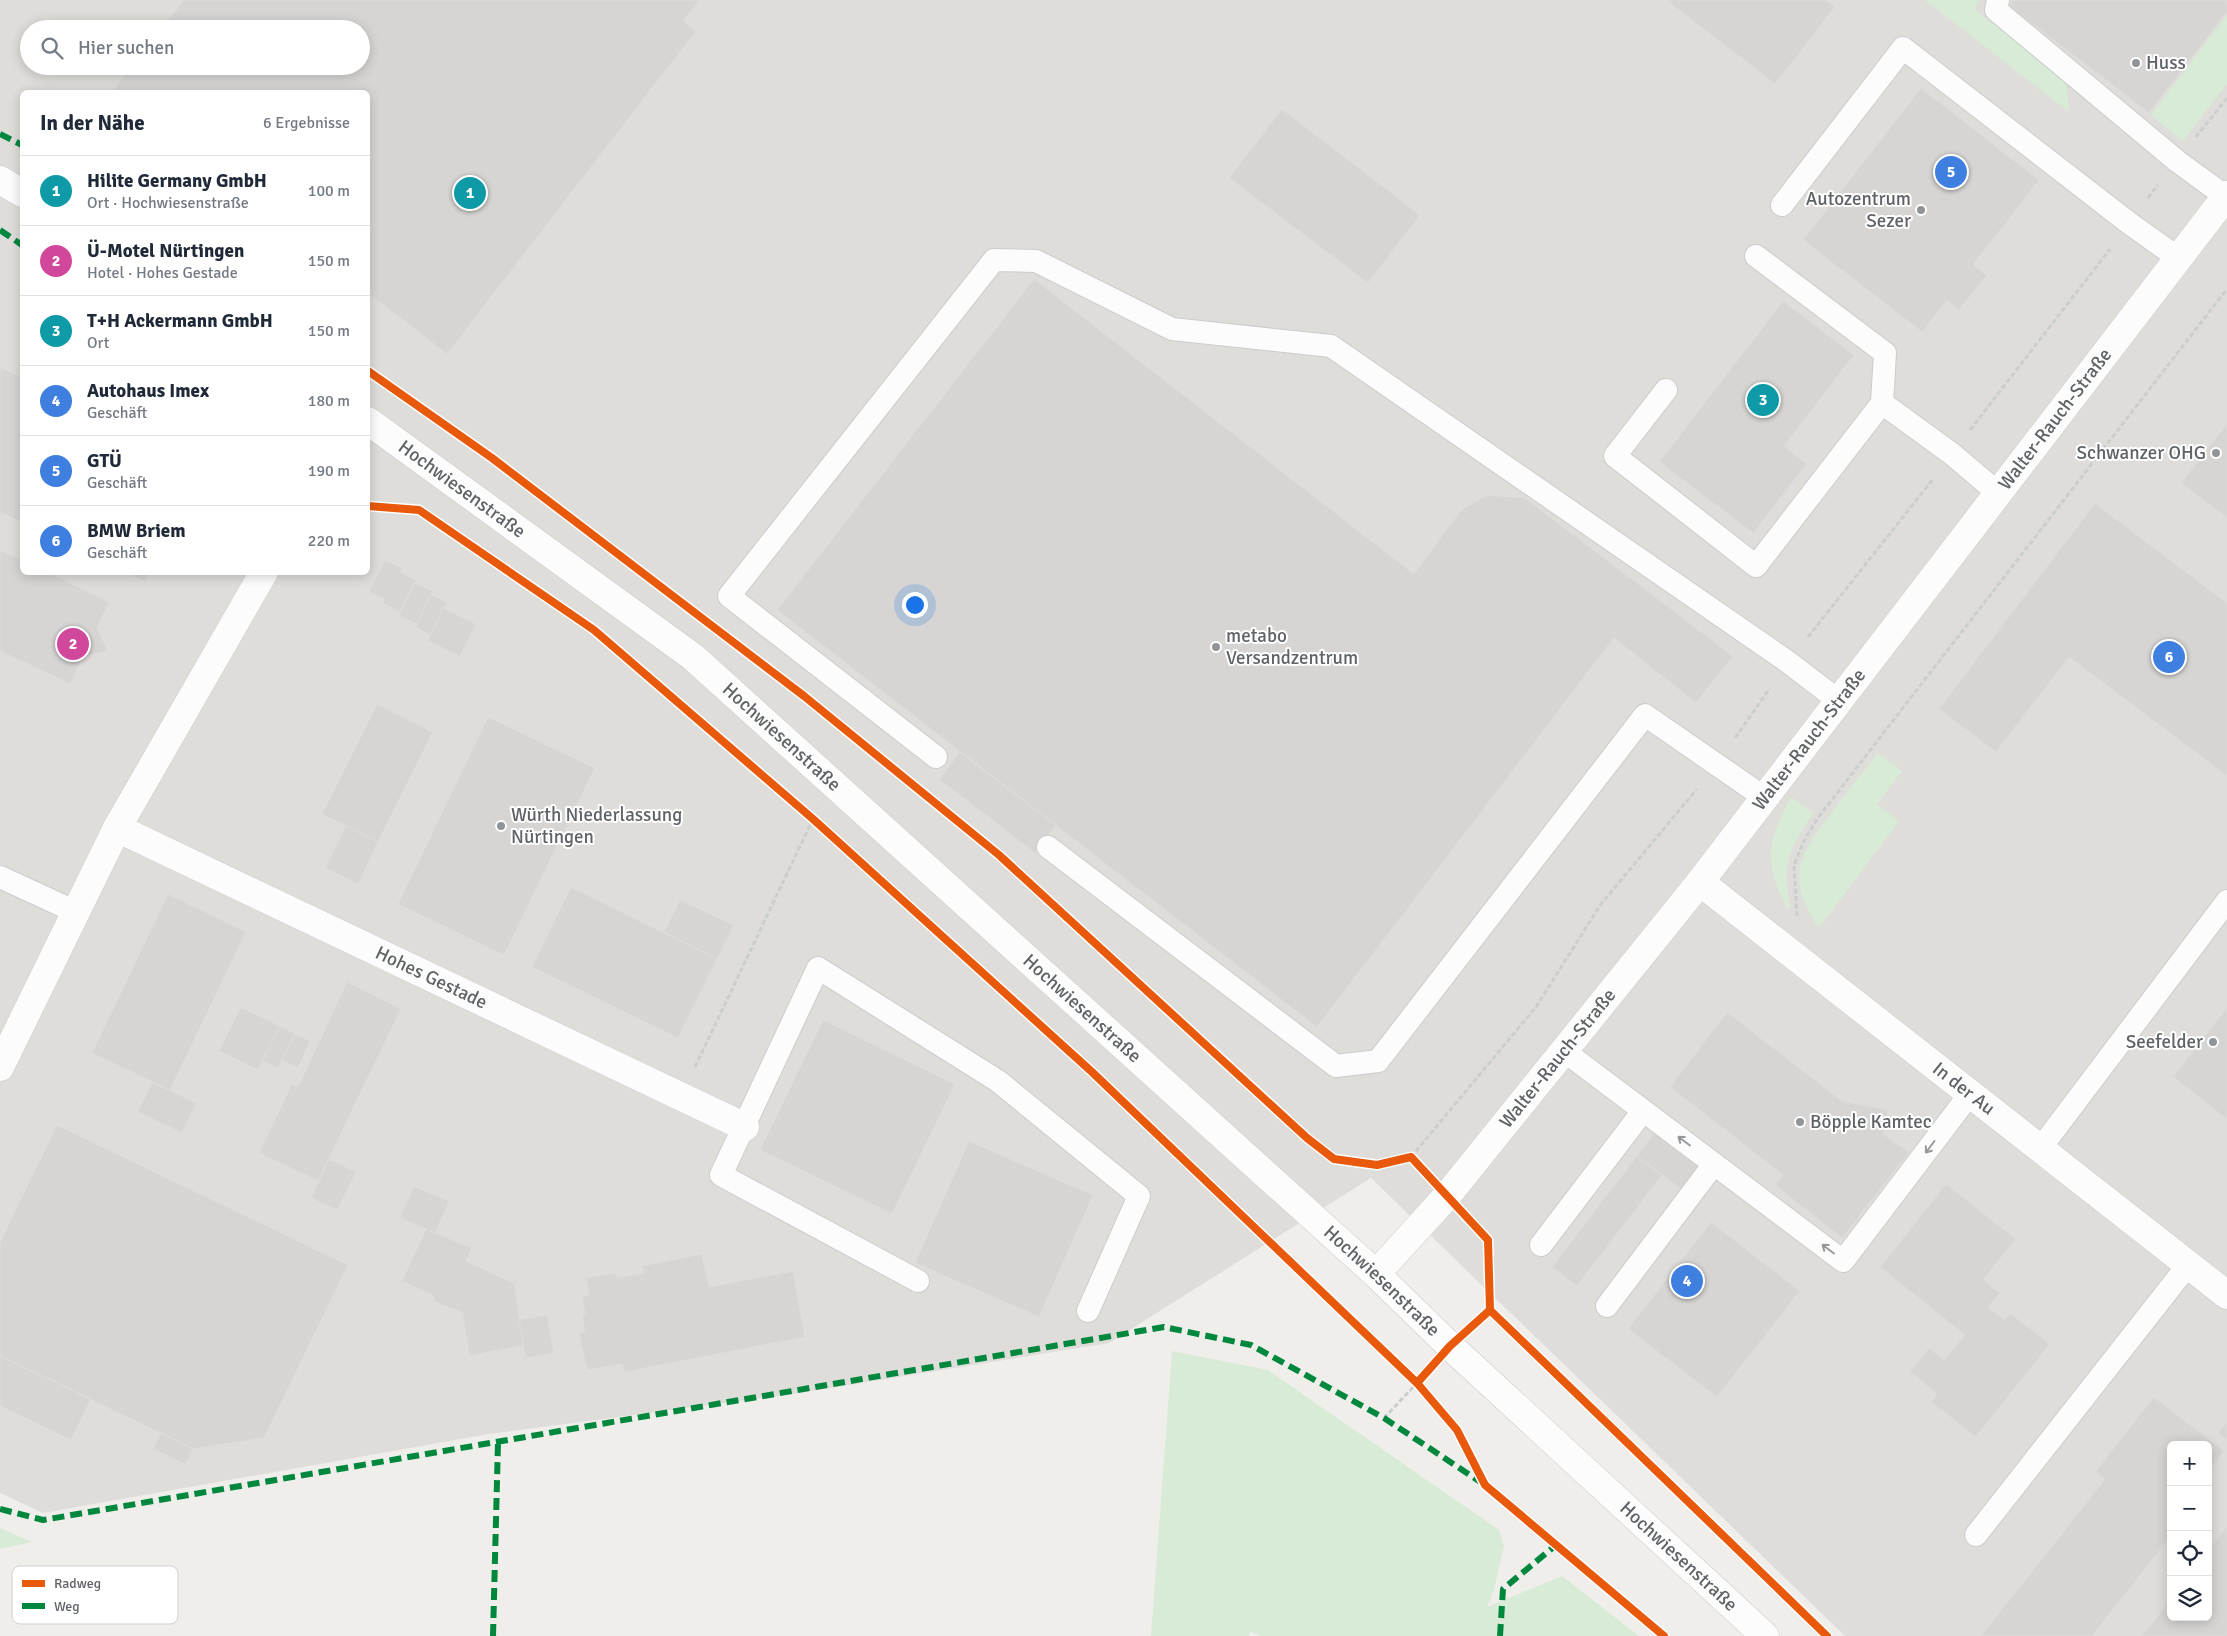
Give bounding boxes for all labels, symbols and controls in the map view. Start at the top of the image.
search box [20,20,370,75]
icon: search [38,34,66,62]
text: Hier suchen [78,36,174,60]
place label: Huss [2146,51,2186,75]
marker: Huss [2130,57,2142,69]
text: In der Nähe [40,110,145,136]
text: 6 Ergebnisse [263,113,350,133]
pin: 5 [1935,153,1967,191]
text: Hilite Germany GmbH [87,169,267,193]
pin: 1 [454,174,486,212]
text: 1 [52,181,60,201]
text: 100 m [308,181,350,201]
place label: Autozentrum Sezer [1806,187,1911,233]
text: Ort · Hochwiesenstraße [87,193,249,213]
marker: Autozentrum Sezer [1915,204,1927,216]
text: Ü-Motel Nürtingen [87,239,244,263]
text: 2 [52,251,60,271]
text: 150 m [308,251,350,271]
text: Hotel · Hohes Gestade [87,263,238,283]
text: T+H Ackermann GmbH [87,309,273,333]
text: 3 [52,321,60,341]
text: 150 m [308,321,350,341]
text: Ort [87,333,109,353]
street label: Walter-Rauch-Straße [1993,343,2117,495]
text: Autohaus Imex [87,379,209,403]
pin: 3 [1747,381,1779,419]
text: 4 [52,391,60,411]
text: 180 m [308,391,350,411]
text: Geschäft [87,403,147,423]
street label: Hochwiesenstraße [393,435,530,543]
place label: Schwanzer OHG [2076,441,2206,465]
marker: Schwanzer OHG [2210,447,2222,459]
text: GTÜ [87,449,122,473]
text: 5 [52,461,60,481]
text: 190 m [308,461,350,481]
text: Geschäft [87,473,147,493]
text: BMW Briem [87,519,186,543]
text: 6 [52,531,60,551]
text: 220 m [308,531,350,551]
text: Geschäft [87,543,147,563]
your location [902,592,928,618]
place label: metabo Versandzentrum [1226,624,1358,670]
pin: 2 [57,625,89,663]
pin: 6 [2153,638,2185,676]
marker: metabo Versandzentrum [1210,641,1222,653]
street label: Walter-Rauch-Straße [1747,664,1871,815]
street label: Hochwiesenstraße [717,677,846,797]
place label: Würth Niederlassung Nürtingen [511,803,682,849]
marker: Würth Niederlassung Nürtingen [495,820,507,832]
street label: Hohes Gestade [371,941,491,1014]
street label: Hochwiesenstraße [1018,949,1146,1068]
street label: Walter-Rauch-Straße [1494,984,1621,1133]
place label: Seefelder [2126,1030,2203,1054]
marker: Seefelder [2207,1036,2219,1048]
street label: In der Au [1928,1057,2000,1121]
place label: Böpple Kamtec [1810,1110,1932,1134]
marker: Böpple Kamtec [1794,1116,1806,1128]
one-way arrow [1677,1136,1691,1146]
one-way arrow [1924,1140,1935,1153]
street label: Hochwiesenstraße [1318,1220,1445,1342]
one-way arrow [1821,1244,1835,1254]
pin: 4 [1671,1262,1703,1300]
map controls [2167,1441,2212,1621]
button: + [2167,1441,2212,1486]
button: − [2167,1486,2212,1531]
street label: Hochwiesenstraße [1615,1496,1742,1617]
button: locate [2167,1531,2212,1576]
legend [12,1566,178,1624]
text: Radweg [54,1575,101,1592]
button: layers [2167,1576,2212,1621]
text: Weg [54,1598,80,1615]

